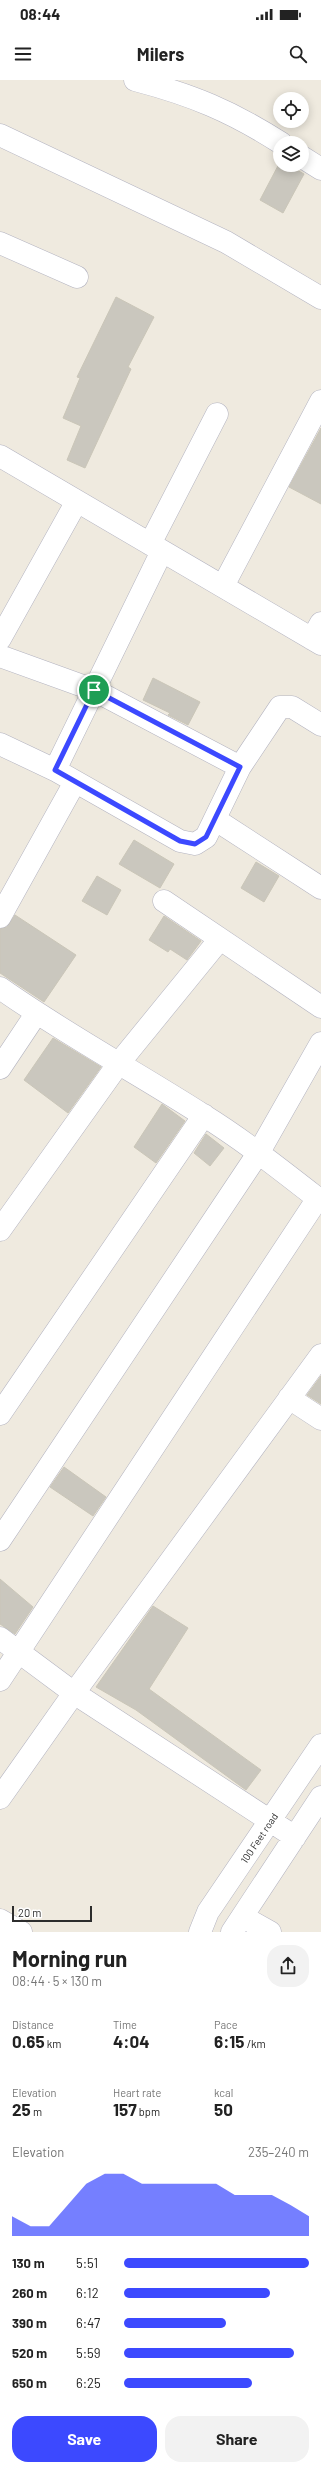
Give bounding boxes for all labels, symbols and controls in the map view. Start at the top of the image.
text: 08:44 [20,5,60,23]
icon: menu [12,43,34,65]
text: Milers [137,43,184,65]
icon: search [287,43,309,65]
map controls [273,92,309,172]
button: locate [273,92,309,128]
button: layers [273,136,309,172]
pin [77,673,111,707]
icon: arrive [83,679,105,701]
street label: 100 Feet road [238,1811,280,1865]
scale bar [12,1904,92,1923]
text: 20 m [18,1906,41,1919]
text: Morning run [12,1945,127,1971]
button: share [267,1945,309,1987]
text: 08:44 · 5 × 130 m [12,1973,102,1989]
text: Distance [12,2018,54,2031]
text: Time [113,2018,137,2031]
text: Pace [214,2018,238,2031]
text: 0.65 [12,2031,45,2051]
text: 4:04 [113,2031,149,2051]
text: 6:15 [214,2031,245,2051]
text: km [45,2037,61,2050]
text: /km [245,2037,266,2050]
text: Elevation [12,2086,56,2099]
text: Heart rate [113,2086,161,2099]
text: kcal [214,2086,233,2099]
text: 25 [12,2099,31,2119]
text: 157 [113,2099,137,2119]
text: 50 [214,2099,233,2119]
text: m [31,2105,42,2118]
text: bpm [137,2105,160,2118]
text: Elevation [12,2144,64,2160]
text: 235–240 m [248,2144,309,2160]
text: 130 m [12,2255,45,2271]
text: 5:51 [76,2255,98,2271]
text: 260 m [12,2285,47,2301]
text: 6:12 [76,2285,99,2301]
text: 390 m [12,2315,47,2331]
text: 6:47 [76,2315,100,2331]
text: 520 m [12,2345,47,2361]
text: 5:59 [76,2345,101,2361]
text: 650 m [12,2375,47,2391]
text: 6:25 [76,2375,101,2391]
button: Save [12,2416,157,2462]
button: Share [165,2416,309,2462]

